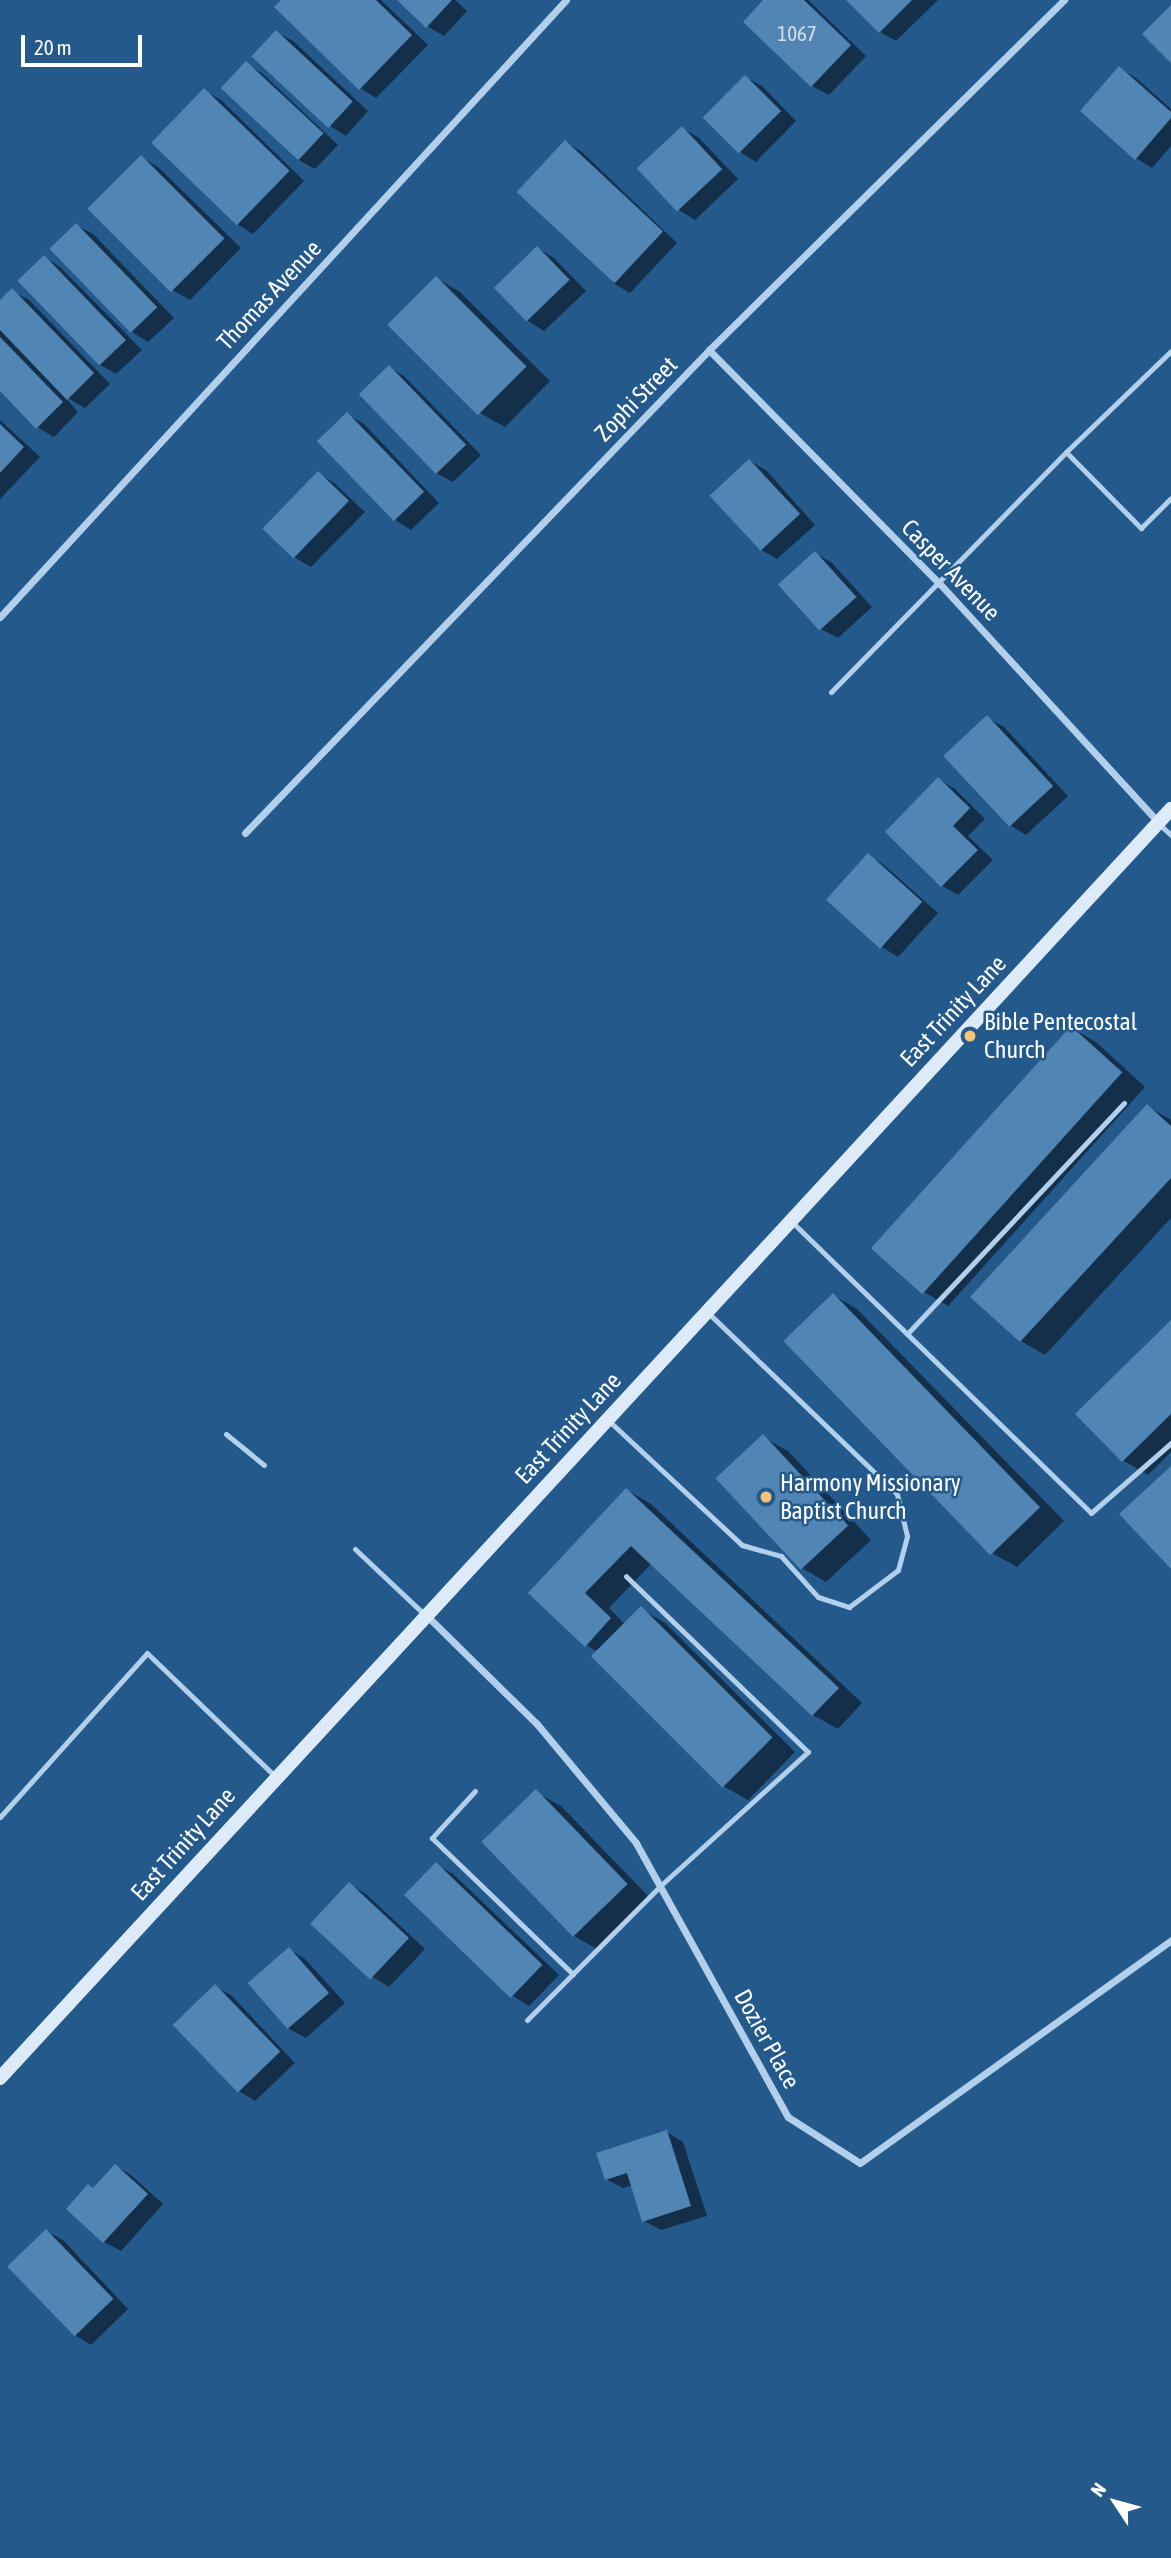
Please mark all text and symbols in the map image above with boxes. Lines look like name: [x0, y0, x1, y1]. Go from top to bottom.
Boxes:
house number: 1067: [777, 20, 817, 46]
scale bar: [24, 21, 145, 65]
text: 20 m: [34, 35, 72, 59]
street label: Thomas Avenue: [211, 234, 327, 356]
street label: Zophi Street: [589, 351, 683, 447]
street label: Casper Avenue: [896, 513, 1006, 627]
street label: East Trinity Lane: [894, 949, 1012, 1073]
place label: Bible Pentecostal Church: [984, 1008, 1137, 1064]
marker: Bible Pentecostal Church: [962, 1028, 978, 1044]
street label: East Trinity Lane: [509, 1366, 627, 1490]
place label: Harmony Missionary Baptist Church: [780, 1469, 961, 1525]
marker: Harmony Missionary Baptist Church: [758, 1489, 774, 1505]
street label: East Trinity Lane: [125, 1782, 241, 1906]
street label: Dozier Place: [728, 1984, 806, 2094]
north arrow: [1080, 2467, 1150, 2537]
text: N: [1086, 2479, 1110, 2501]

